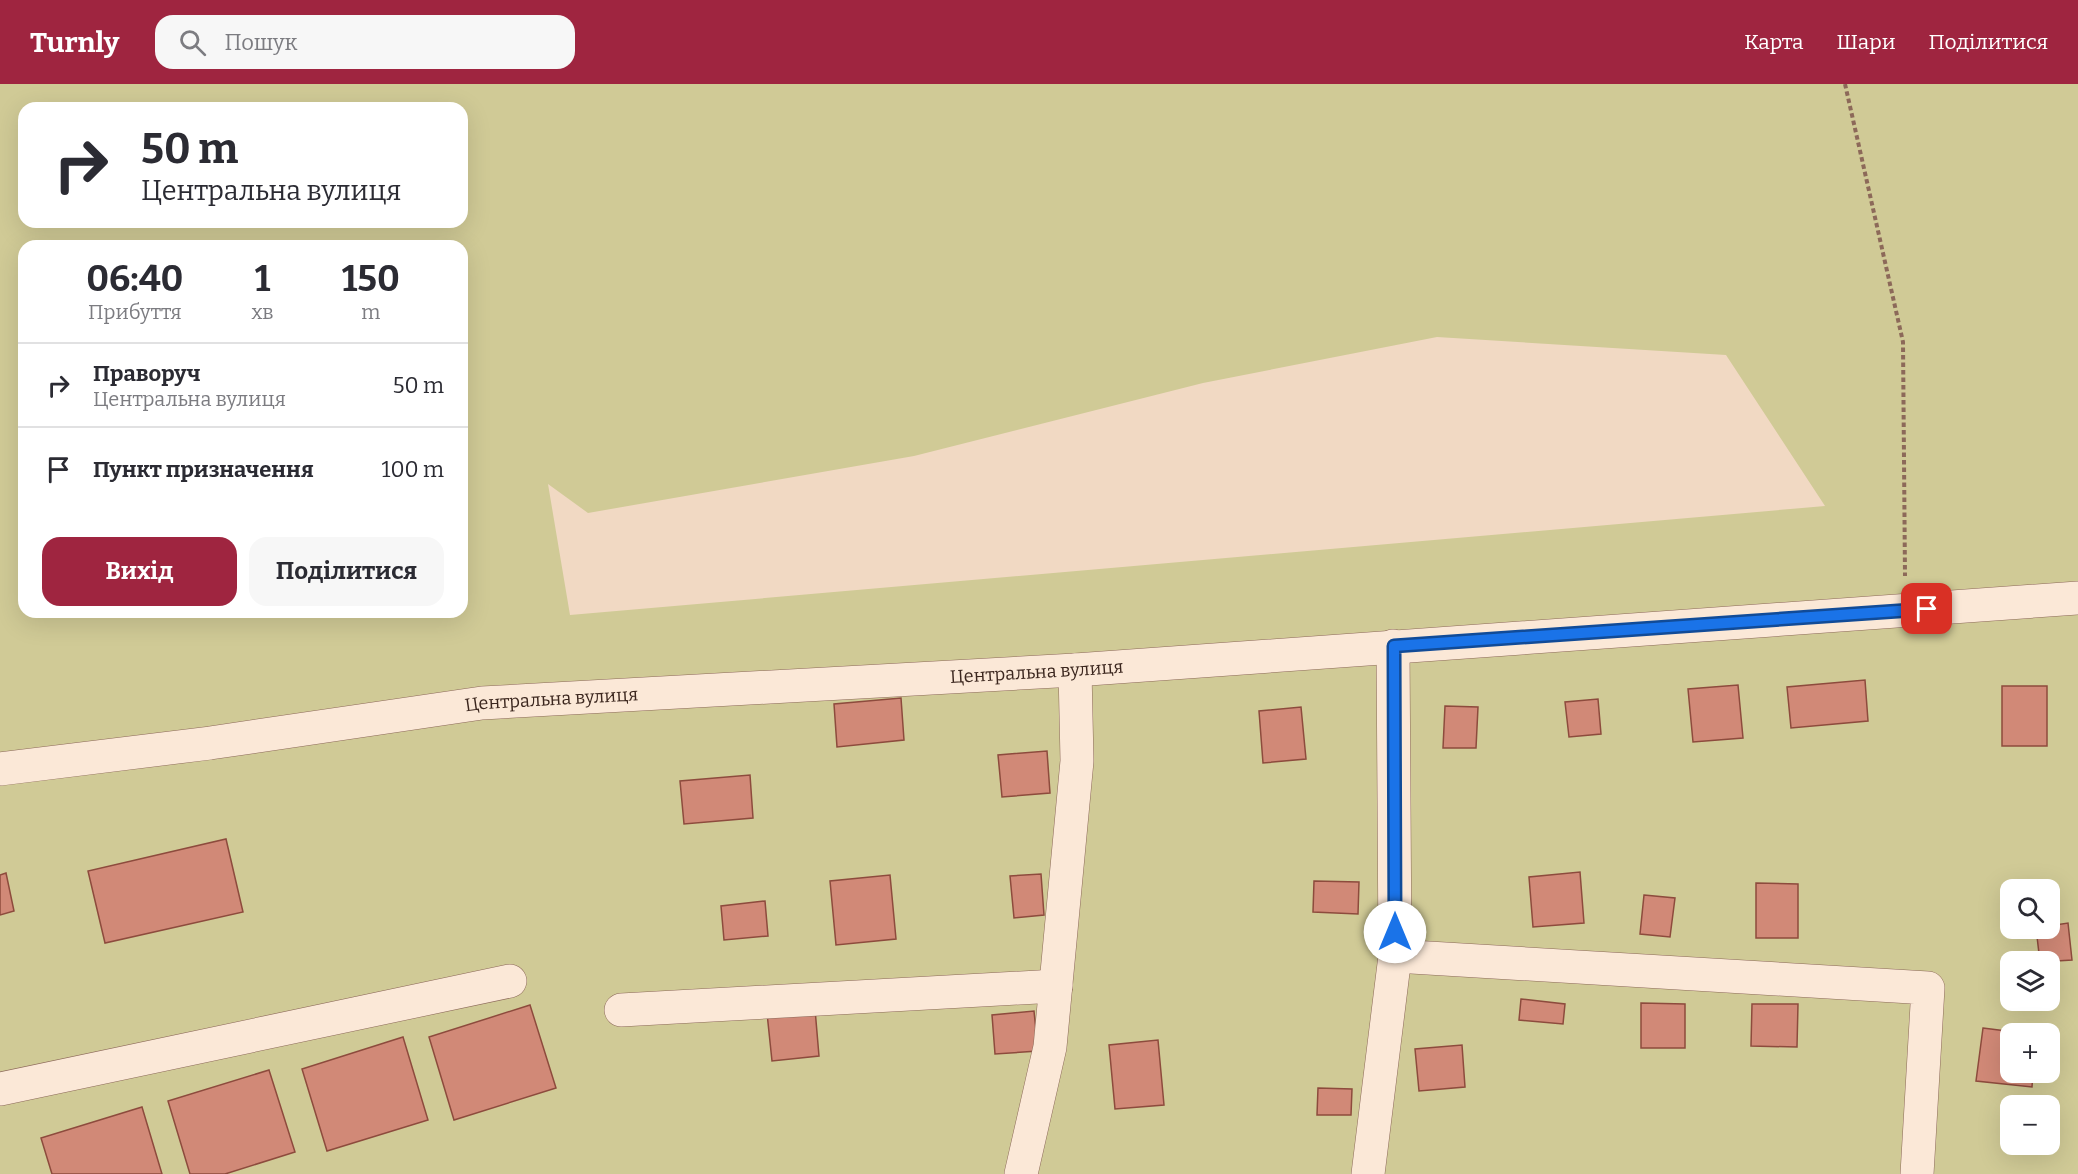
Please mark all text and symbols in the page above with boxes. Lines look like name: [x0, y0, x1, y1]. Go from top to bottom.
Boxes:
search box: [155, 15, 575, 69]
text: Turnly: [30, 26, 119, 59]
icon: search: [176, 26, 209, 59]
text: Пошук: [224, 29, 298, 56]
text: Карта: [1744, 29, 1804, 55]
text: Шари: [1837, 29, 1896, 55]
text: Поділитися: [1929, 29, 2048, 55]
text: 50 m: [141, 124, 238, 174]
icon: right: [42, 126, 120, 204]
text: Центральна вулиця: [141, 175, 401, 207]
text: 06:40: [86, 257, 183, 301]
text: 1: [255, 257, 270, 301]
text: 150: [342, 257, 400, 301]
text: Прибуття: [88, 300, 182, 324]
text: хв: [252, 300, 274, 324]
text: m: [361, 300, 380, 324]
text: Праворуч: [93, 360, 201, 387]
icon: right: [42, 369, 75, 402]
text: 50 m: [393, 372, 444, 399]
text: Центральна вулиця: [93, 387, 286, 411]
icon: arrive: [42, 453, 75, 486]
text: Пункт призначення: [93, 456, 314, 483]
text: 100 m: [381, 456, 444, 483]
button: Вихід: [42, 537, 237, 606]
button: Поділитися: [249, 537, 444, 606]
pin: [1901, 583, 1952, 634]
icon: arrive: [1910, 592, 1943, 625]
street label: Центральна вулиця: [949, 656, 1124, 688]
street label: Центральна вулиця: [463, 683, 639, 716]
map controls: [2000, 879, 2060, 1155]
button: search: [2000, 879, 2060, 939]
position arrow: [1363, 900, 1427, 964]
button: layers: [2000, 951, 2060, 1011]
button: +: [2000, 1023, 2060, 1083]
button: −: [2000, 1095, 2060, 1155]

